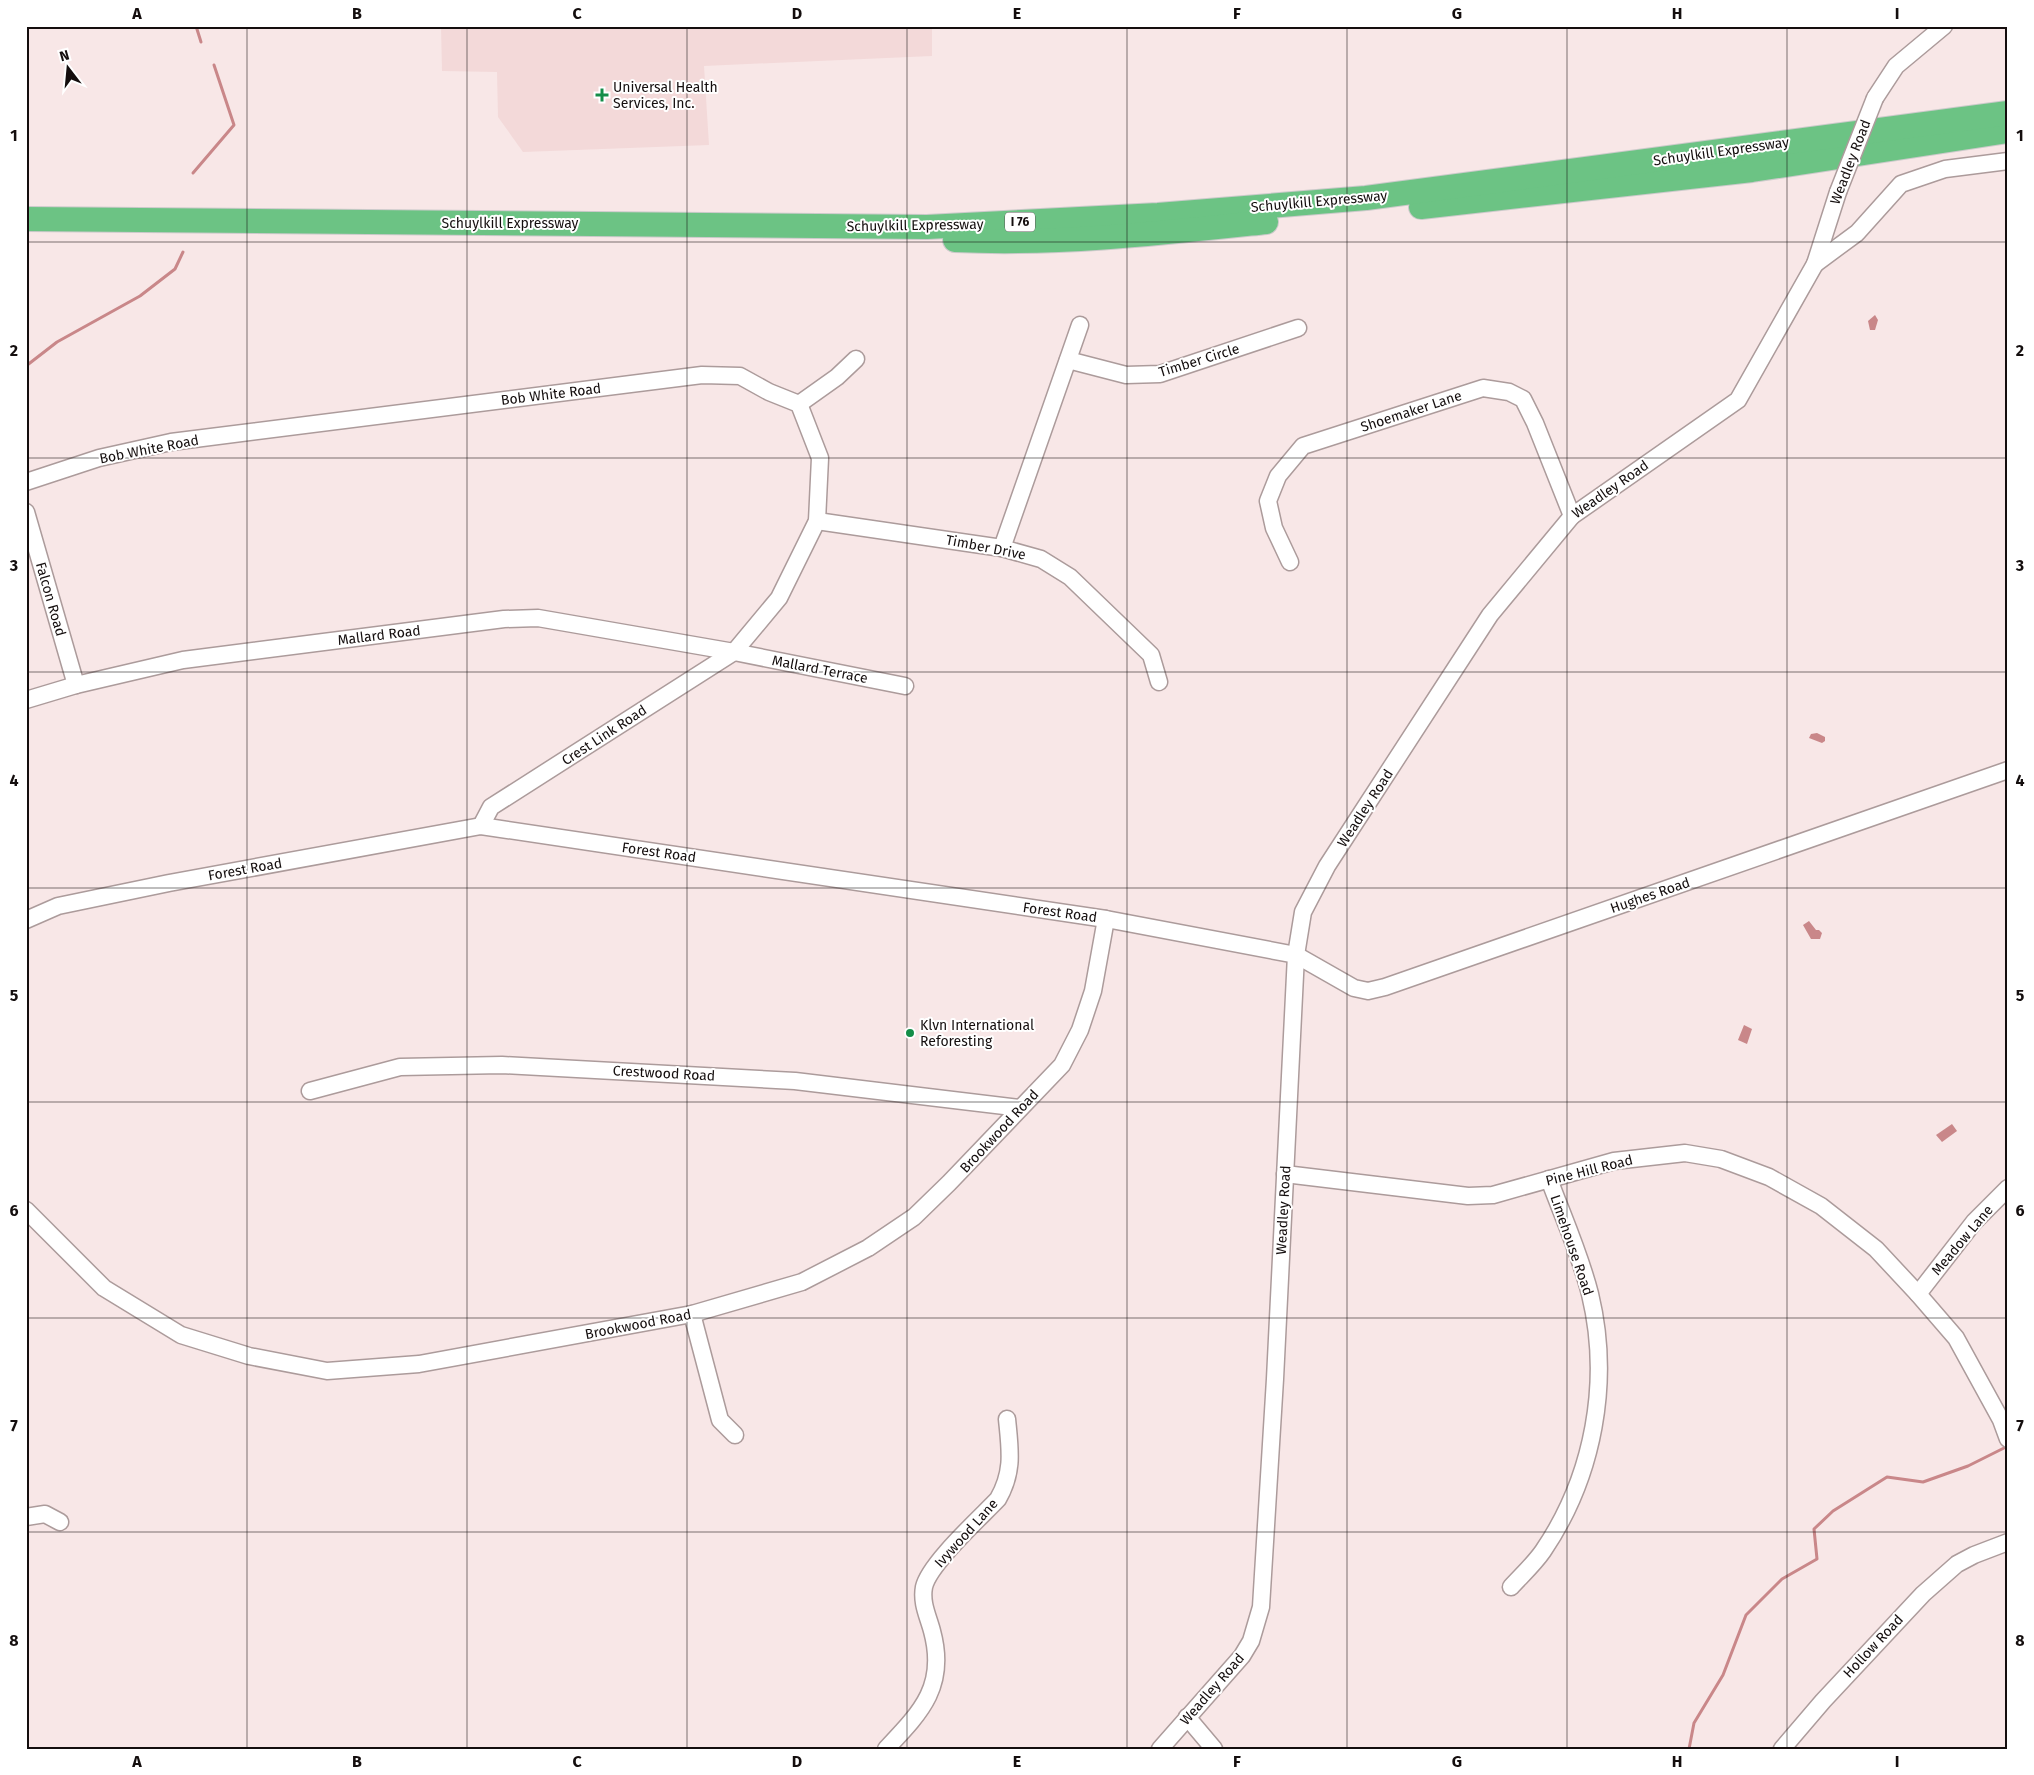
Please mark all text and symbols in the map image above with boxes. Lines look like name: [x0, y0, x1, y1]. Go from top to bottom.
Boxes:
text: A: [131, 4, 142, 23]
text: B: [352, 4, 362, 23]
text: C: [572, 4, 582, 23]
text: D: [792, 4, 802, 23]
text: E: [1013, 4, 1021, 23]
text: F: [1233, 4, 1241, 23]
text: G: [1452, 4, 1462, 23]
text: H: [1672, 4, 1682, 23]
text: I: [1895, 4, 1899, 23]
north arrow: [42, 42, 92, 92]
text: N: [58, 47, 71, 65]
place label: Universal Health Services, Inc.: [613, 79, 718, 112]
marker: Universal Health Services, Inc.: [595, 88, 609, 102]
street label: Weadley Road: [1827, 117, 1874, 207]
text: 1: [10, 126, 18, 145]
text: 1: [2016, 126, 2024, 145]
street label: Schuylkill Expressway: [1652, 134, 1790, 169]
street label: Schuylkill Expressway: [1250, 187, 1388, 216]
road number: I 76: [1005, 212, 1035, 232]
street label: Schuylkill Expressway: [442, 215, 579, 232]
street label: Schuylkill Expressway: [846, 216, 984, 235]
street label: Timber Circle: [1157, 340, 1241, 381]
text: 2: [10, 341, 18, 360]
text: 2: [2016, 341, 2024, 360]
street label: Bob White Road: [500, 380, 602, 409]
street label: Shoemaker Lane: [1358, 387, 1464, 436]
street label: Bob White Road: [98, 432, 200, 467]
street label: Weadley Road: [1569, 457, 1652, 522]
street label: Timber Drive: [944, 531, 1027, 564]
text: 3: [9, 556, 18, 575]
text: 3: [2015, 556, 2024, 575]
street label: Falcon Road: [32, 560, 69, 638]
street label: Mallard Road: [337, 622, 422, 649]
street label: Mallard Terrace: [771, 652, 869, 687]
street label: Crest Link Road: [559, 702, 650, 769]
street label: Weadley Road: [1334, 766, 1397, 850]
text: 4: [9, 771, 19, 790]
text: 4: [2015, 771, 2025, 790]
street label: Forest Road: [621, 839, 697, 866]
street label: Forest Road: [207, 855, 283, 884]
street label: Hughes Road: [1608, 874, 1692, 917]
street label: Forest Road: [1022, 899, 1098, 926]
text: 5: [10, 986, 19, 1005]
text: 5: [2016, 986, 2025, 1005]
place label: Klvn International Reforesting: [920, 1017, 1034, 1050]
marker: Klvn International Reforesting: [904, 1027, 916, 1039]
street label: Crestwood Road: [612, 1062, 716, 1085]
street label: Brookwood Road: [956, 1086, 1042, 1177]
street label: Pine Hill Road: [1544, 1151, 1634, 1190]
street label: Weadley Road: [1273, 1165, 1294, 1255]
street label: Limehouse Road: [1546, 1193, 1597, 1298]
text: 6: [9, 1201, 19, 1220]
text: 6: [2015, 1201, 2025, 1220]
street label: Meadow Lane: [1928, 1202, 1997, 1279]
street label: Brookwood Road: [584, 1306, 693, 1343]
text: 7: [10, 1416, 18, 1435]
text: 7: [2016, 1416, 2024, 1435]
street label: Ivywood Lane: [931, 1495, 1002, 1571]
street label: Hollow Road: [1840, 1611, 1907, 1681]
text: 8: [9, 1631, 19, 1650]
text: 8: [2015, 1631, 2025, 1650]
street label: Weadley Road: [1177, 1650, 1248, 1729]
text: A: [131, 1752, 142, 1771]
text: B: [352, 1752, 362, 1771]
text: C: [572, 1752, 582, 1771]
text: D: [792, 1752, 802, 1771]
text: E: [1013, 1752, 1021, 1771]
text: F: [1233, 1752, 1241, 1771]
text: G: [1452, 1752, 1462, 1771]
text: H: [1672, 1752, 1682, 1771]
text: I: [1895, 1752, 1899, 1771]

